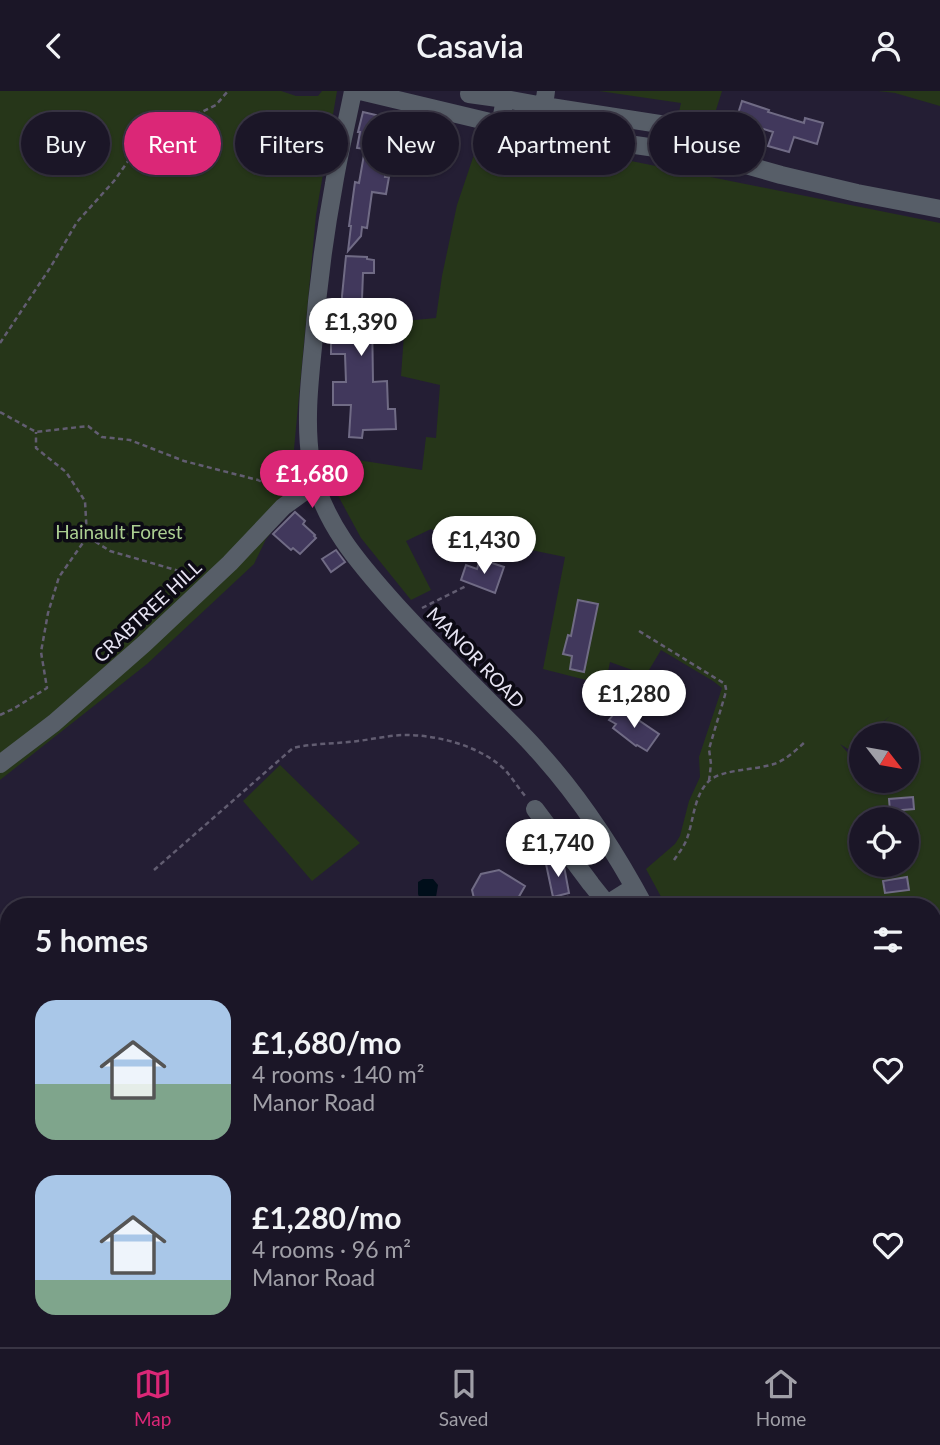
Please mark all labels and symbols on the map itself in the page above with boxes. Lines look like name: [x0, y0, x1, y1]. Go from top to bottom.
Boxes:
pin: £1,390: [304, 299, 418, 358]
pin: £1,680: [255, 451, 369, 510]
pin: £1,430: [427, 517, 541, 576]
park label: Hainault Forest: [55, 520, 183, 543]
street label: CRABTREE HILL: [88, 555, 206, 667]
street label: MANOR ROAD: [422, 602, 530, 712]
pin: £1,280: [577, 671, 691, 730]
north arrow: [849, 723, 919, 793]
pin: £1,740: [501, 819, 615, 879]

